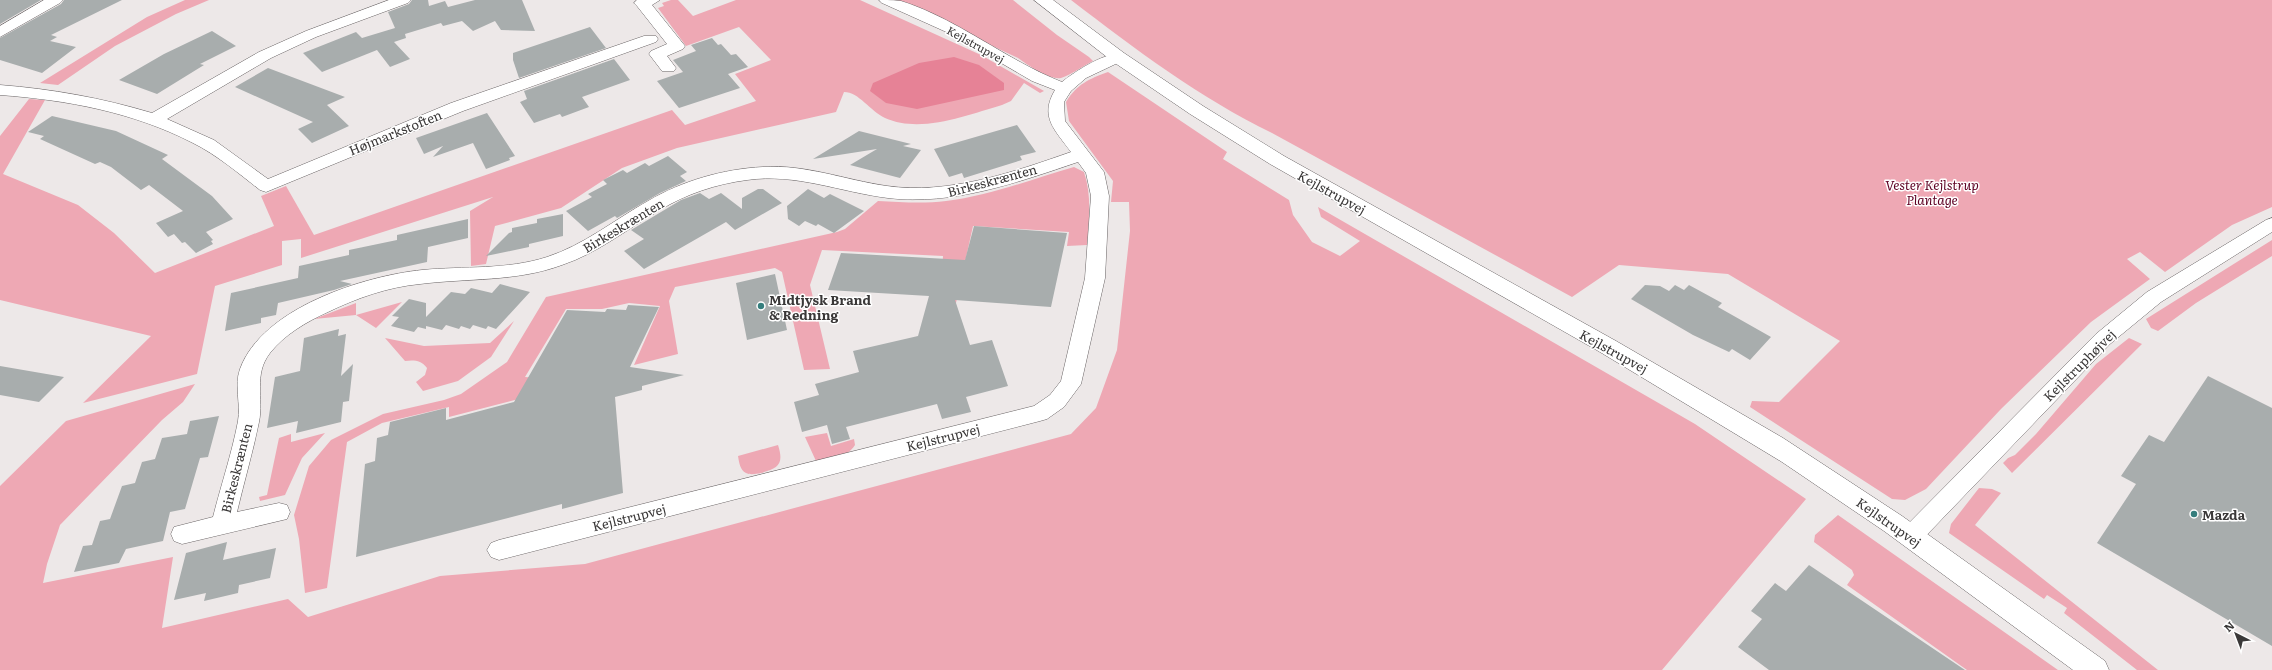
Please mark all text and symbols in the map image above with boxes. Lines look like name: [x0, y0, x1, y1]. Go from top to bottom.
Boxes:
street label: Kejlstrupvej: [944, 22, 1008, 66]
street label: Højmarkstoften: [346, 104, 445, 159]
street label: Birkeskrænten: [945, 159, 1039, 201]
street label: Kejlstrupvej: [1294, 165, 1370, 219]
park label: Vester Kejlstrup Plantage: [1885, 175, 1979, 209]
street label: Birkeskrænten: [579, 193, 668, 257]
place label: Midtjysk Brand & Redning: [769, 290, 872, 324]
marker: Midtjysk Brand & Redning: [756, 301, 766, 311]
street label: Kejlstrupvej: [1576, 324, 1652, 378]
street label: Kejlstruphøjvej: [2039, 325, 2119, 405]
street label: Kejlstrupvej: [904, 419, 982, 455]
street label: Birkeskrænten: [216, 421, 256, 515]
street label: Kejlstrupvej: [1853, 493, 1925, 551]
street label: Kejlstrupvej: [590, 499, 668, 535]
place label: Mazda: [2202, 505, 2246, 524]
marker: Mazda: [2189, 509, 2199, 519]
north arrow: [2216, 614, 2256, 654]
text: N: [2220, 617, 2237, 635]

